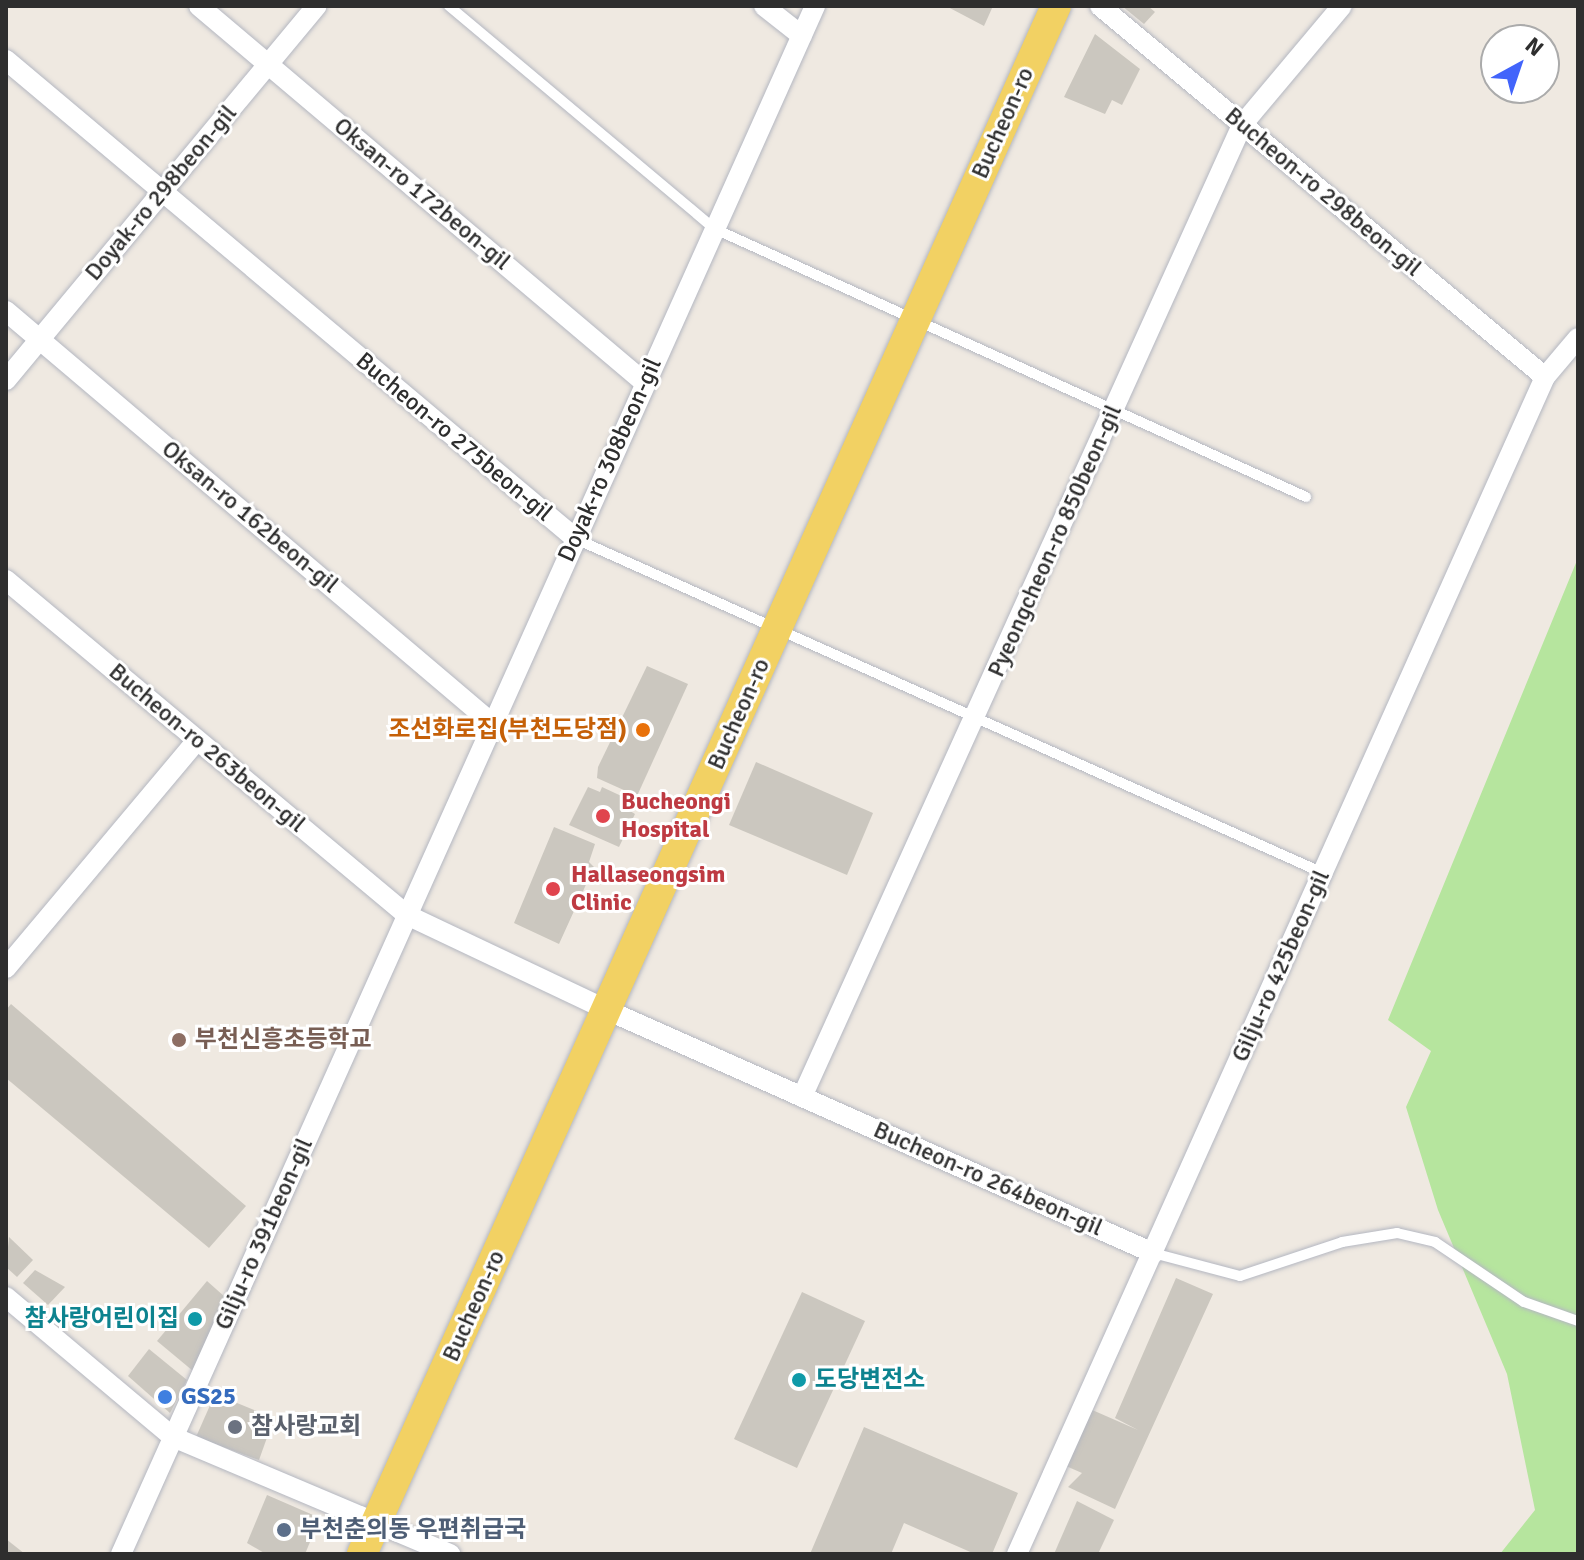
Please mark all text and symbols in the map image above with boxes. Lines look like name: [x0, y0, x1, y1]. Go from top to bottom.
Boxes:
north arrow: [1480, 24, 1560, 104]
text: N: [1520, 32, 1549, 62]
street label: Bucheon-ro: [966, 63, 1040, 183]
street label: Doyak-ro 298beon-gil: [79, 99, 243, 287]
street label: Bucheon-ro 298beon-gil: [1219, 101, 1427, 283]
street label: Oksan-ro 172beon-gil: [328, 112, 516, 276]
street label: Bucheon-ro 275beon-gil: [350, 346, 558, 528]
street label: Doyak-ro 308beon-gil: [552, 353, 668, 567]
street label: Pyeongcheon-ro 850beon-gil: [982, 400, 1128, 682]
street label: Oksan-ro 162beon-gil: [156, 435, 344, 599]
street label: Bucheon-ro: [702, 654, 776, 774]
street label: Bucheon-ro 263beon-gil: [103, 657, 311, 839]
place label: 조선화로집(부천도당점): [388, 716, 627, 744]
marker: 조선화로집(부천도당점): [634, 721, 652, 739]
place label: Bucheongi Hospital: [621, 788, 731, 844]
marker: Bucheongi Hospital: [592, 805, 614, 827]
place label: Hallaseongsim Clinic: [571, 861, 725, 917]
street label: Gilju-ro 425beon-gil: [1226, 866, 1336, 1066]
marker: Hallaseongsim Clinic: [542, 878, 564, 900]
place label: 부천신흥초등학교: [195, 1026, 372, 1054]
marker: 부천신흥초등학교: [170, 1031, 188, 1049]
street label: Bucheon-ro 264beon-gil: [869, 1115, 1107, 1243]
street label: Gilju-ro 391beon-gil: [209, 1134, 319, 1334]
street label: Bucheon-ro: [437, 1246, 511, 1366]
place label: 참사랑어린이집: [24, 1305, 179, 1333]
marker: 참사랑어린이집: [186, 1310, 204, 1328]
place label: 도당변전소: [815, 1366, 925, 1394]
marker: 도당변전소: [790, 1371, 808, 1389]
place label: GS25: [181, 1383, 236, 1411]
marker: GS25: [156, 1388, 174, 1406]
place label: 참사랑교회: [251, 1413, 361, 1441]
marker: 참사랑교회: [226, 1418, 244, 1436]
place label: 부천춘의동 우편취급국: [300, 1516, 526, 1544]
marker: 부천춘의동 우편취급국: [275, 1521, 293, 1539]

